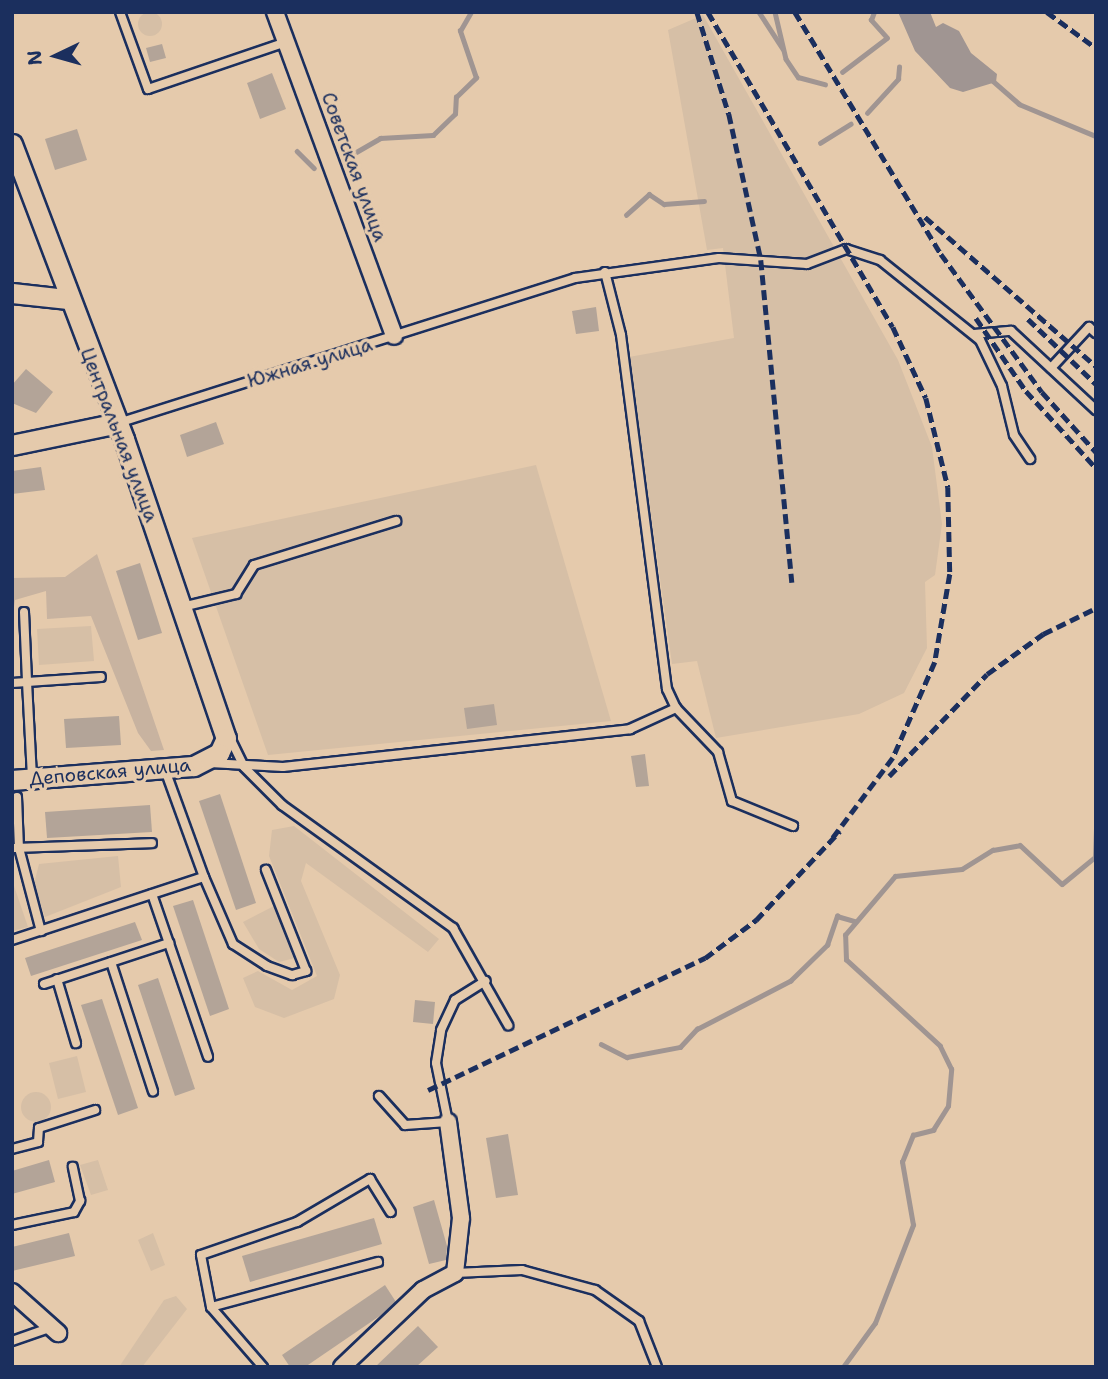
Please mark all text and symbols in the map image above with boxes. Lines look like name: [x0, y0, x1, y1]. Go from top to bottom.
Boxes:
north arrow: [21, 21, 91, 91]
text: N: [21, 49, 48, 66]
street label: Советская улица: [316, 89, 392, 245]
street label: Южная улица: [245, 333, 375, 393]
street label: Центральная улица: [75, 345, 163, 525]
street label: Деповская улица: [28, 754, 192, 790]

